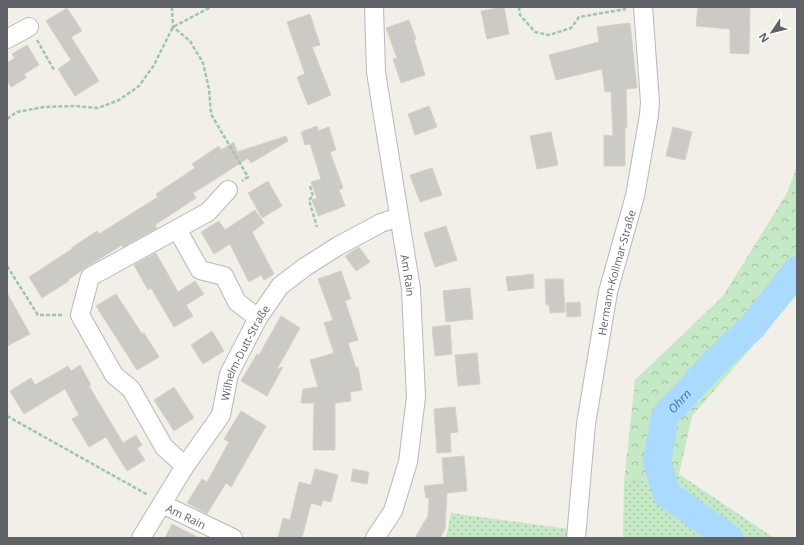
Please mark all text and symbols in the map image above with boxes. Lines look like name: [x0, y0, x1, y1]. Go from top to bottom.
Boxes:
north arrow: [752, 12, 792, 52]
text: N: [755, 30, 772, 46]
street label: Hermann-Kollmar-Straße: [593, 208, 638, 336]
street label: Am Rain: [398, 253, 419, 297]
street label: Wilhelm-Dutt-Straße: [216, 302, 273, 402]
water label: Ohrn: [664, 385, 695, 417]
street label: Am Rain: [164, 500, 209, 532]

